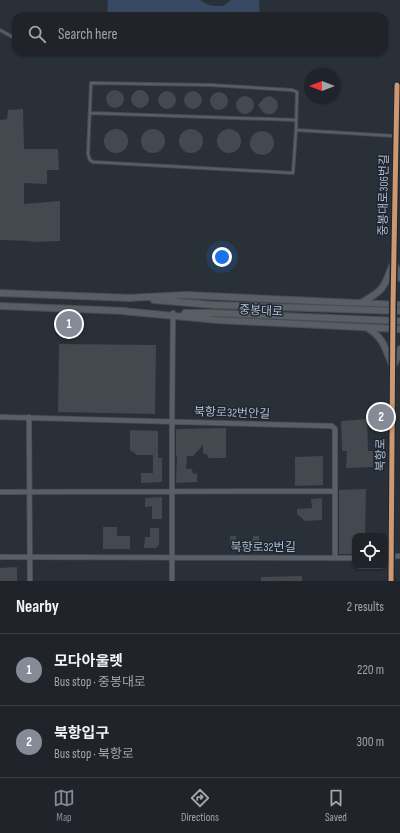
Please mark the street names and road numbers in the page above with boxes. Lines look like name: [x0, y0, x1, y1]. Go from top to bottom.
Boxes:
street label: 중봉대로306번길: [376, 154, 392, 236]
street label: 중봉대로: [239, 302, 283, 320]
street label: 북항로32번안길: [194, 404, 270, 422]
street label: 북항로: [373, 438, 389, 472]
street label: 북항로32번길: [230, 540, 296, 555]

